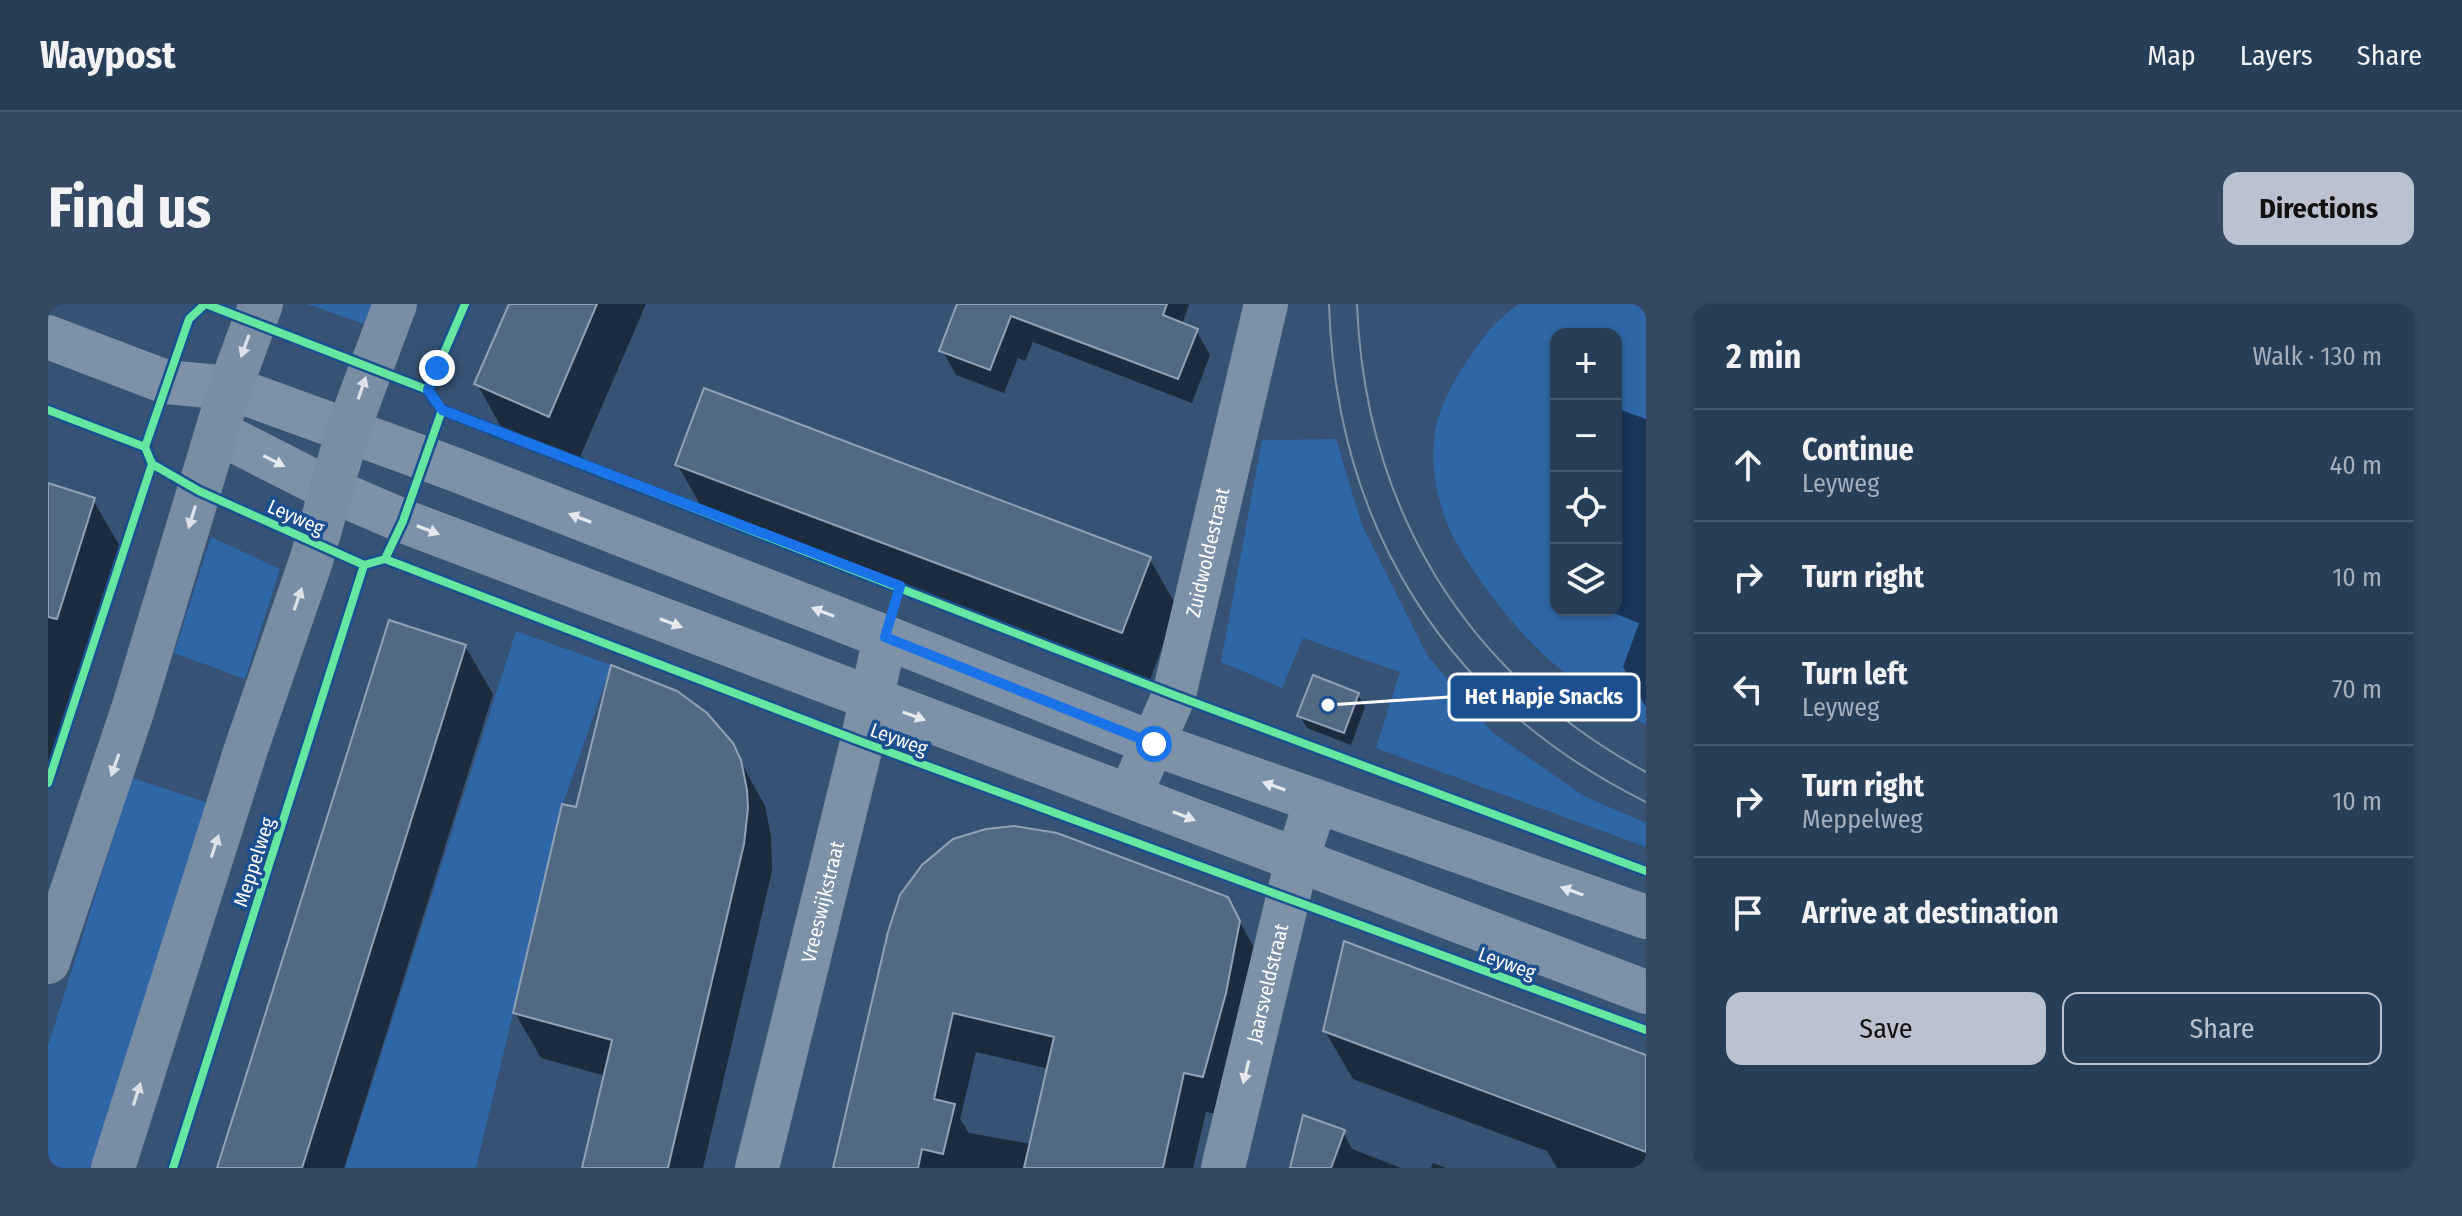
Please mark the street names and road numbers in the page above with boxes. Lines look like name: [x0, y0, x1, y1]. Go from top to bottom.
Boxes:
street label: Zuidwoldestraat: [1181, 485, 1235, 619]
street label: Leyweg: [264, 494, 329, 540]
street label: Leyweg: [867, 718, 932, 761]
street label: Meppelweg: [228, 814, 280, 910]
street label: Vreeswijkstraat: [796, 838, 849, 965]
street label: Jaarsveldstraat: [1241, 921, 1293, 1045]
street label: Leyweg: [1475, 942, 1540, 985]

